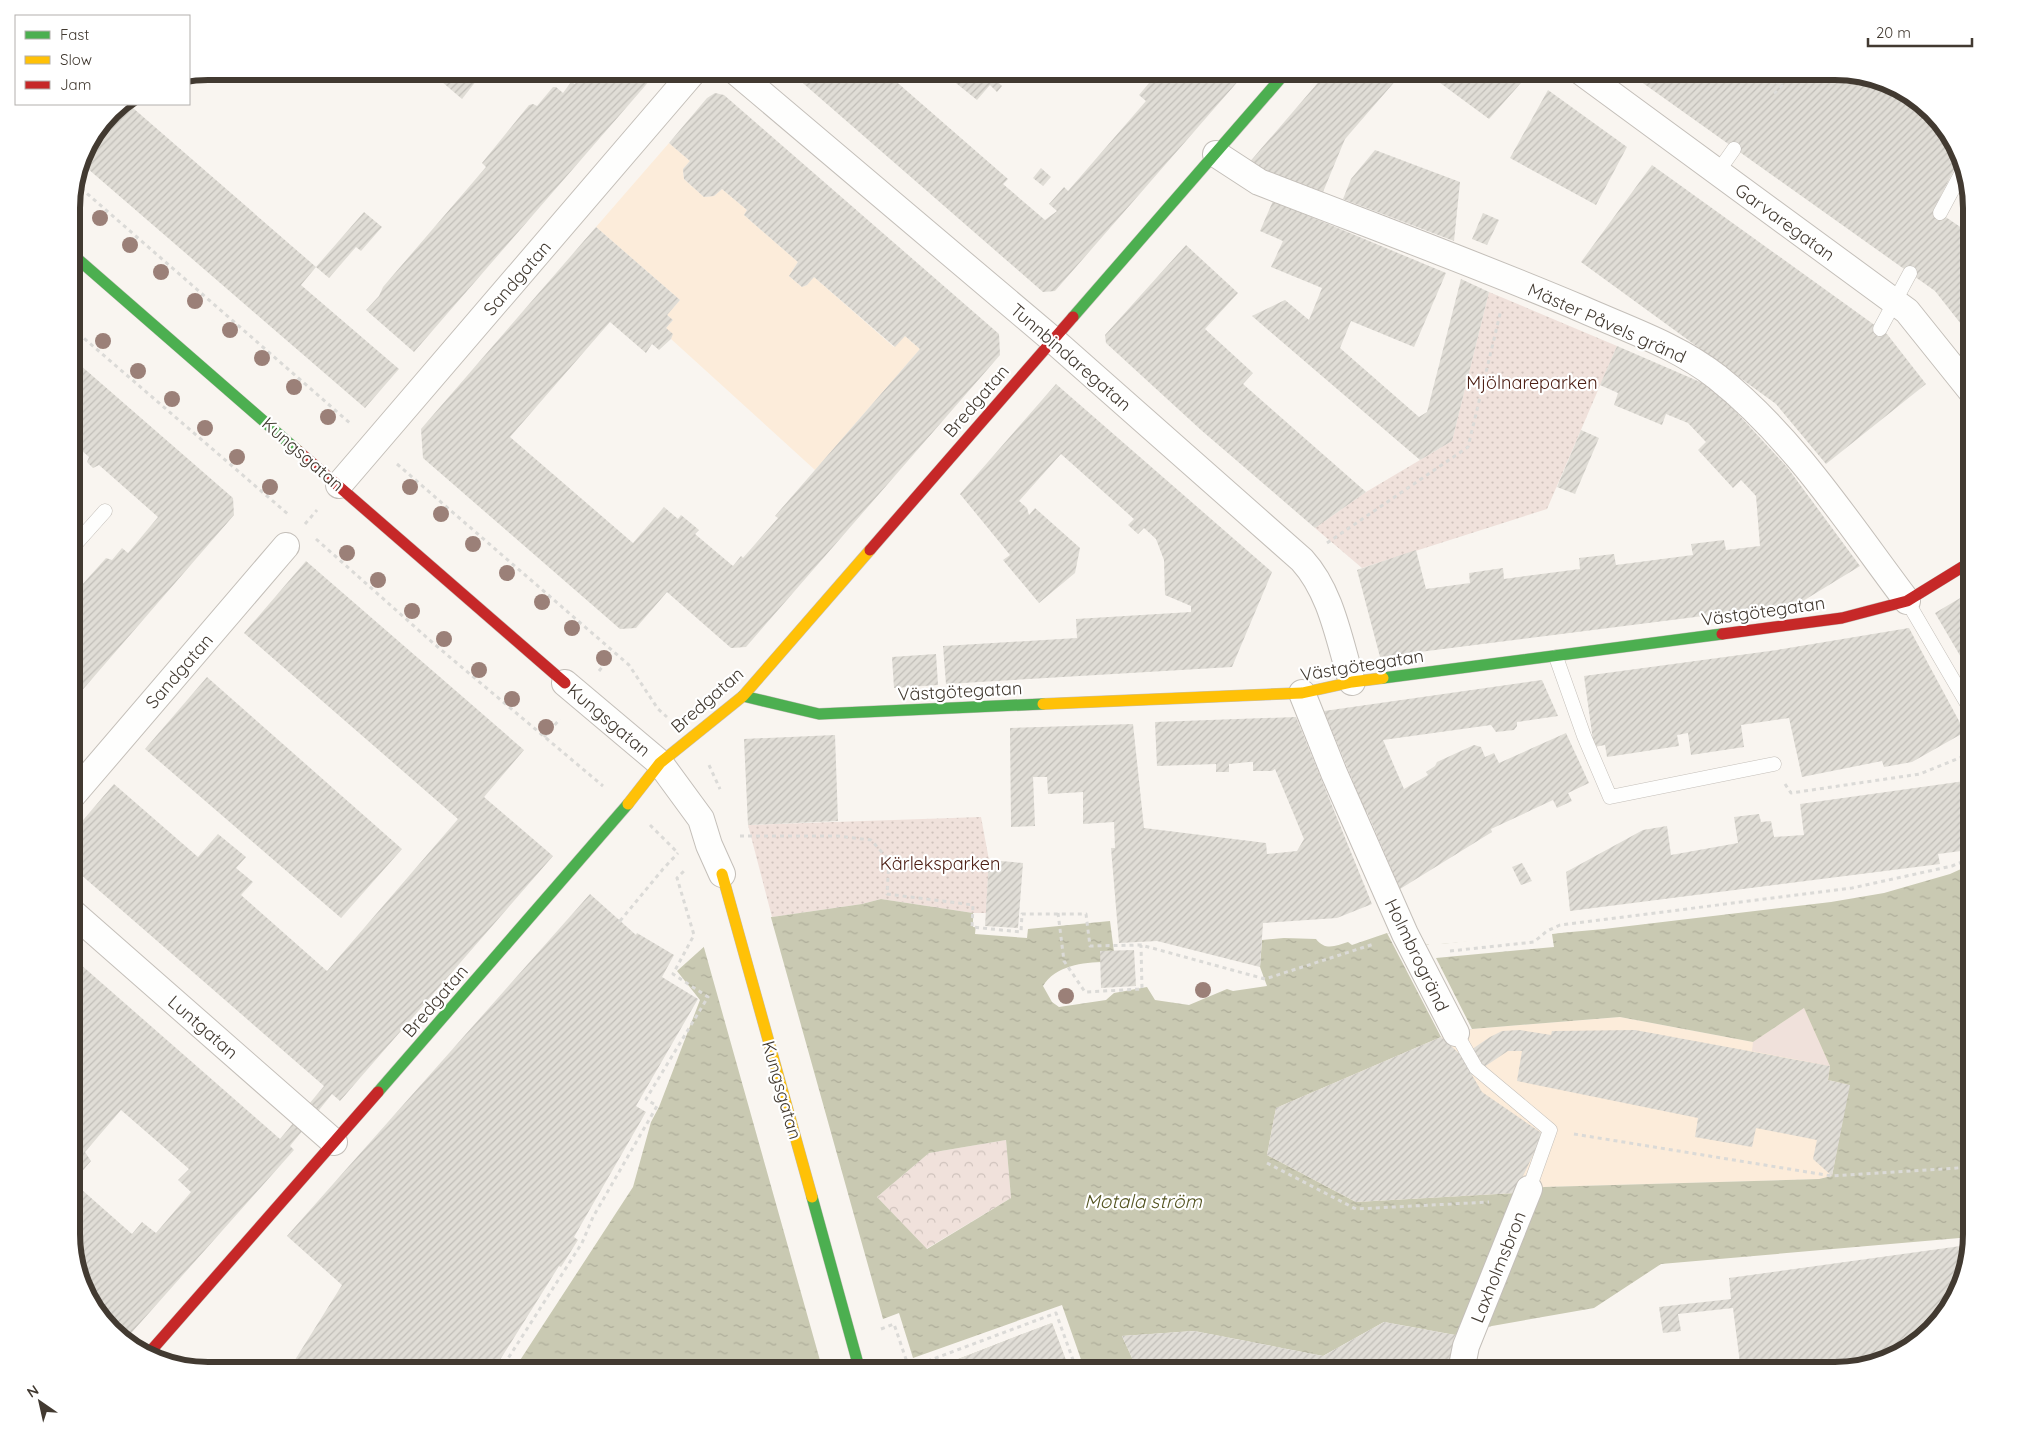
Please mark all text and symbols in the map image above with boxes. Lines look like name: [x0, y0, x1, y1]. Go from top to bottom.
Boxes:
legend: [15, 15, 190, 105]
scale bar: [1868, 15, 1972, 47]
text: 20 m: [1876, 23, 1911, 42]
text: Fast: [60, 25, 89, 44]
text: Slow: [60, 50, 92, 69]
text: Jam: [60, 75, 91, 94]
street label: Garvaregatan: [1731, 178, 1839, 266]
street label: Sandgatan: [478, 236, 556, 320]
street label: Mäster Påvels gränd: [1524, 278, 1690, 368]
street label: Tunnbindaregatan: [1006, 298, 1136, 416]
street label: Bredgatan: [938, 360, 1014, 442]
park label: Mjölnareparken: [1466, 371, 1598, 394]
street label: Kungsgatan: [257, 412, 349, 496]
street label: Västgötegatan: [1700, 591, 1826, 631]
street label: Sandgatan: [140, 629, 218, 713]
street label: Västgötegatan: [1299, 644, 1425, 686]
street label: Bredgatan: [666, 662, 748, 738]
street label: Västgötegatan: [897, 676, 1023, 706]
street label: Kungsgatan: [563, 679, 655, 761]
park label: Kärleksparken: [880, 852, 1000, 875]
street label: Holmbrogränd: [1380, 895, 1454, 1015]
street label: Bredgatan: [397, 960, 473, 1042]
street label: Luntgatan: [163, 990, 243, 1064]
street label: Kungsgatan: [757, 1038, 807, 1142]
water label: Motala ström: [1084, 1189, 1203, 1213]
street label: Laxholmsbron: [1465, 1208, 1531, 1326]
north arrow: [15, 1377, 65, 1427]
text: N: [23, 1381, 42, 1402]

